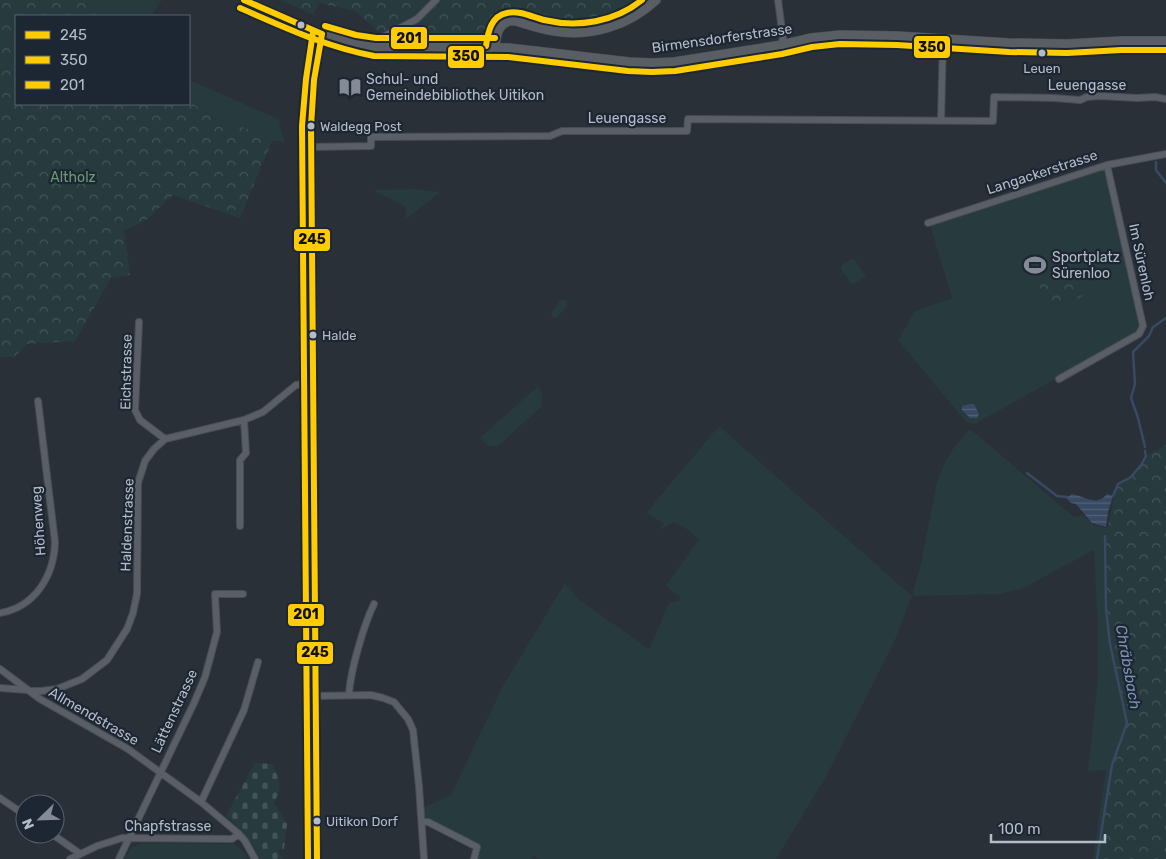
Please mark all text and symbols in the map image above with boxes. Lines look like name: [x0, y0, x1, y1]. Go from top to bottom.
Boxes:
legend: [15, 15, 190, 105]
unlabelled marker: [296, 20, 306, 30]
street label: Birmensdorferstrasse: [651, 20, 794, 57]
text: 245: [60, 26, 87, 44]
line badge: 201: [390, 26, 428, 50]
text: 201: [396, 30, 422, 47]
line badge: 350: [913, 35, 951, 59]
text: 350: [918, 39, 946, 56]
line badge: 350: [447, 45, 485, 69]
text: 350: [452, 48, 480, 65]
marker: Leuen: [1037, 48, 1047, 58]
text: 350: [60, 51, 87, 69]
place label: Leuen: [1023, 61, 1061, 76]
place label: Schul- und Gemeindebibliothek Uitikon: [366, 71, 544, 104]
library icon: Schul- und Gemeindebibliothek Uitikon: [337, 74, 363, 100]
text: 201: [60, 76, 85, 94]
street label: Leuengasse: [1048, 77, 1126, 94]
street label: Leuengasse: [588, 110, 666, 127]
place label: Waldegg Post: [320, 119, 402, 135]
marker: Waldegg Post: [306, 121, 316, 131]
street label: Langackerstrasse: [985, 146, 1100, 198]
park label: Altholz: [50, 169, 96, 186]
street label: Im Sürenloh: [1125, 222, 1158, 302]
line badge: 245: [293, 228, 331, 252]
text: 245: [298, 231, 326, 248]
place label: Sportplatz Sürenloo: [1052, 249, 1120, 282]
sports icon: Sportplatz Sürenloo: [1022, 252, 1048, 278]
place label: Halde: [322, 328, 357, 343]
marker: Halde: [308, 330, 318, 340]
street label: Eichstrasse: [117, 334, 136, 410]
street label: Haldenstrasse: [117, 478, 138, 572]
street label: Höhenweg: [28, 485, 49, 556]
line badge: 201: [287, 603, 325, 627]
text: 201: [293, 606, 319, 623]
water label: Chräbsbach: [1112, 623, 1144, 711]
line badge: 245: [296, 641, 334, 665]
text: 245: [301, 644, 329, 661]
street label: Lättenstrasse: [148, 666, 201, 756]
street label: Allmendstrasse: [46, 684, 142, 749]
north arrow: [15, 794, 65, 844]
scale bar: [991, 812, 1105, 844]
place label: Uitikon Dorf: [326, 814, 398, 829]
text: N: [19, 816, 38, 832]
marker: Uitikon Dorf: [312, 816, 322, 826]
street label: Chapfstrasse: [125, 818, 212, 835]
text: 100 m: [998, 820, 1040, 838]

